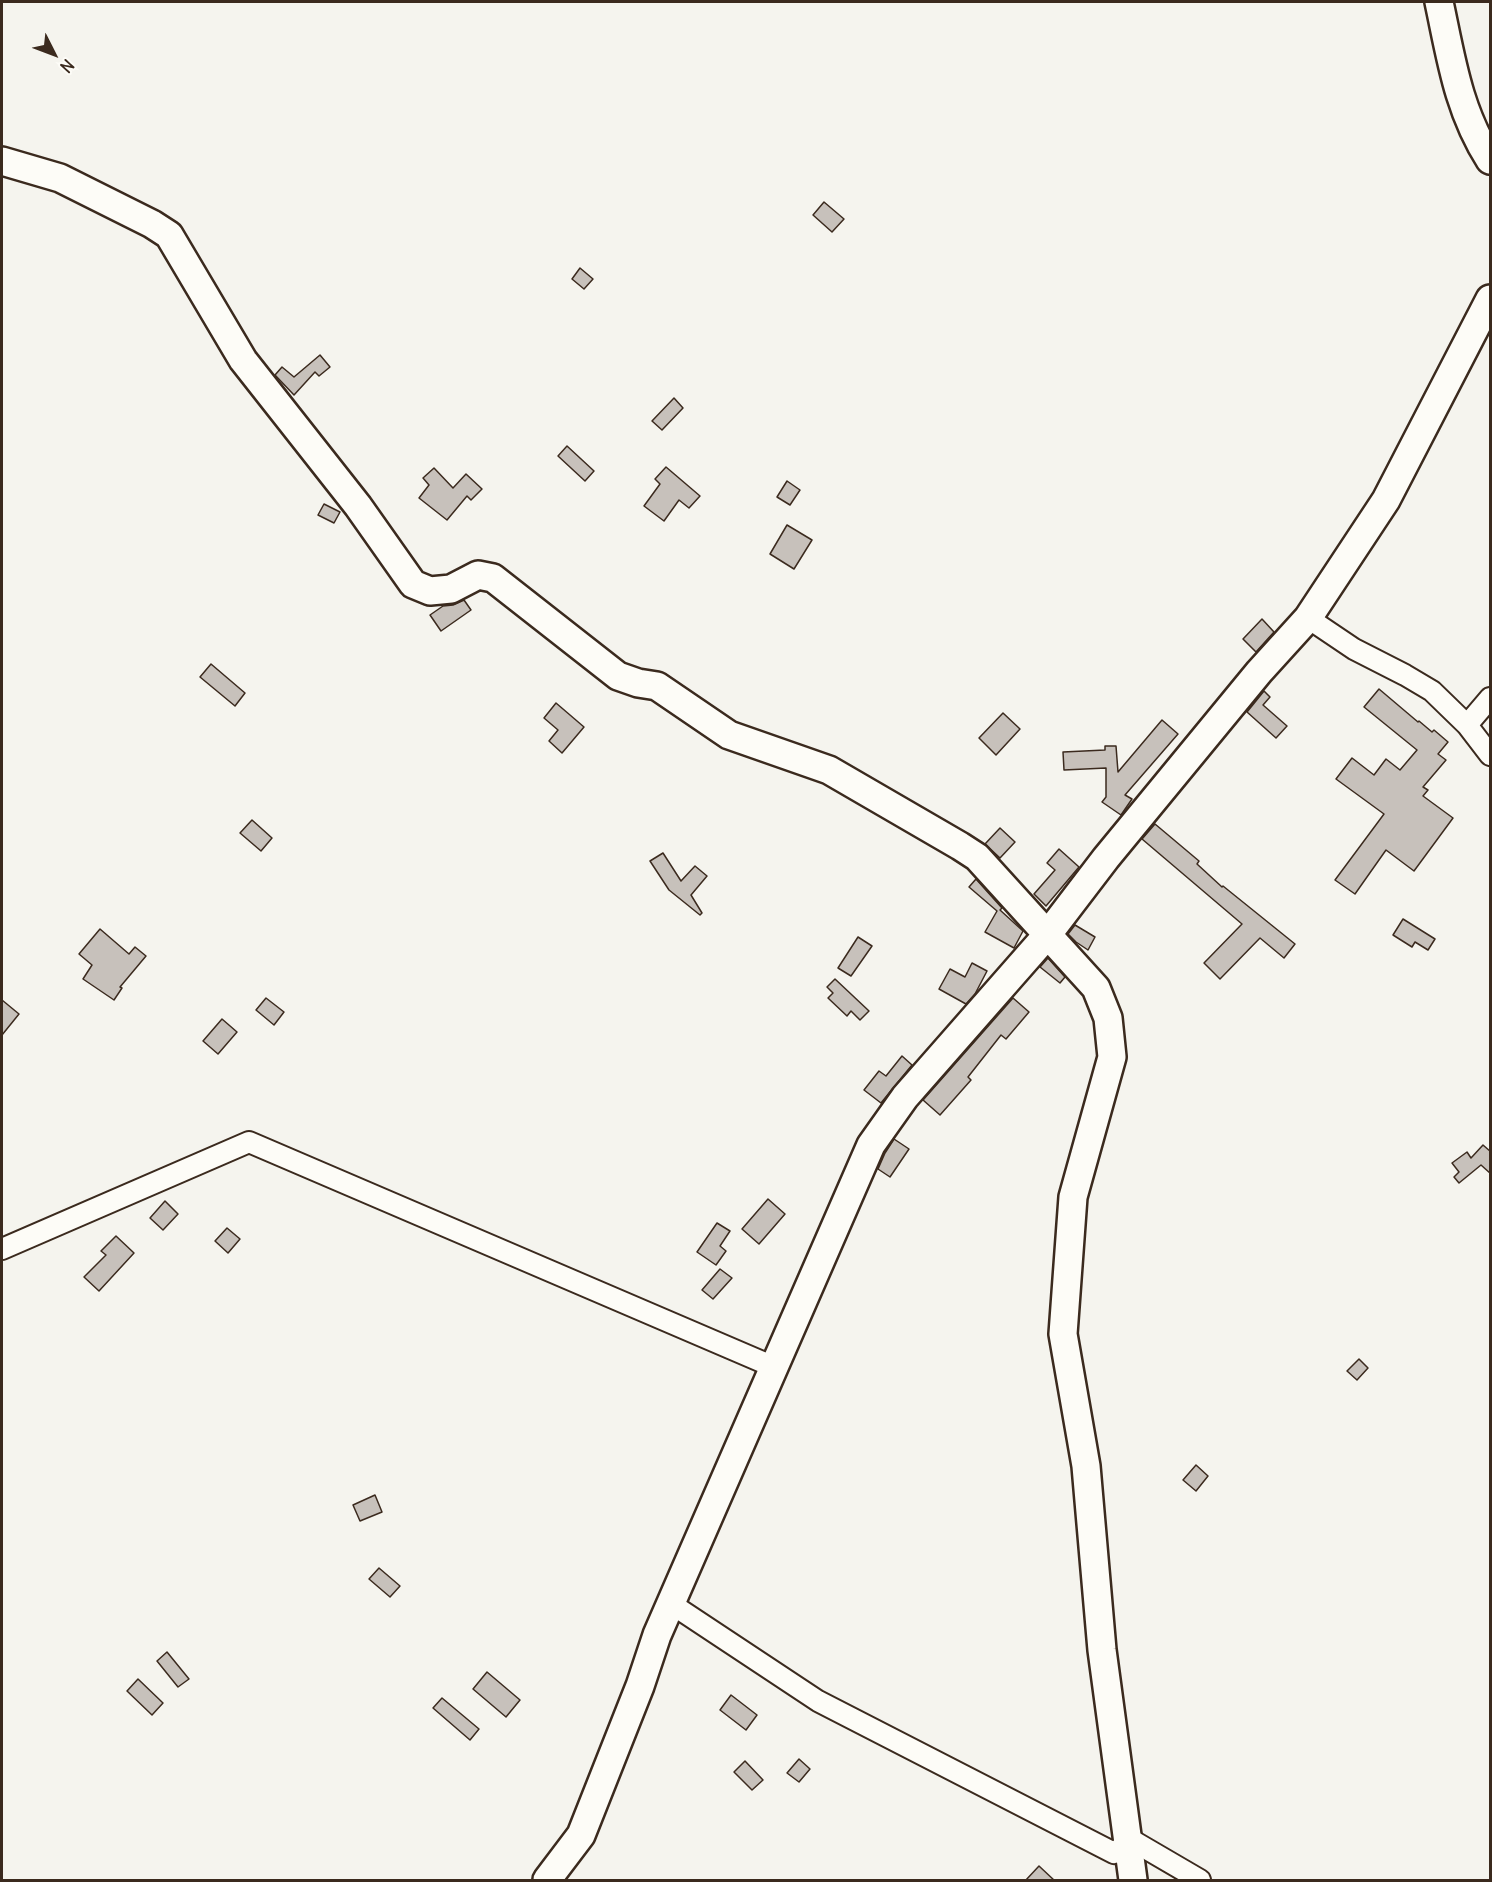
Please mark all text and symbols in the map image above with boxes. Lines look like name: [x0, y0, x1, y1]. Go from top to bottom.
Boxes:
north arrow: [24, 24, 84, 84]
text: N: [56, 55, 79, 77]

